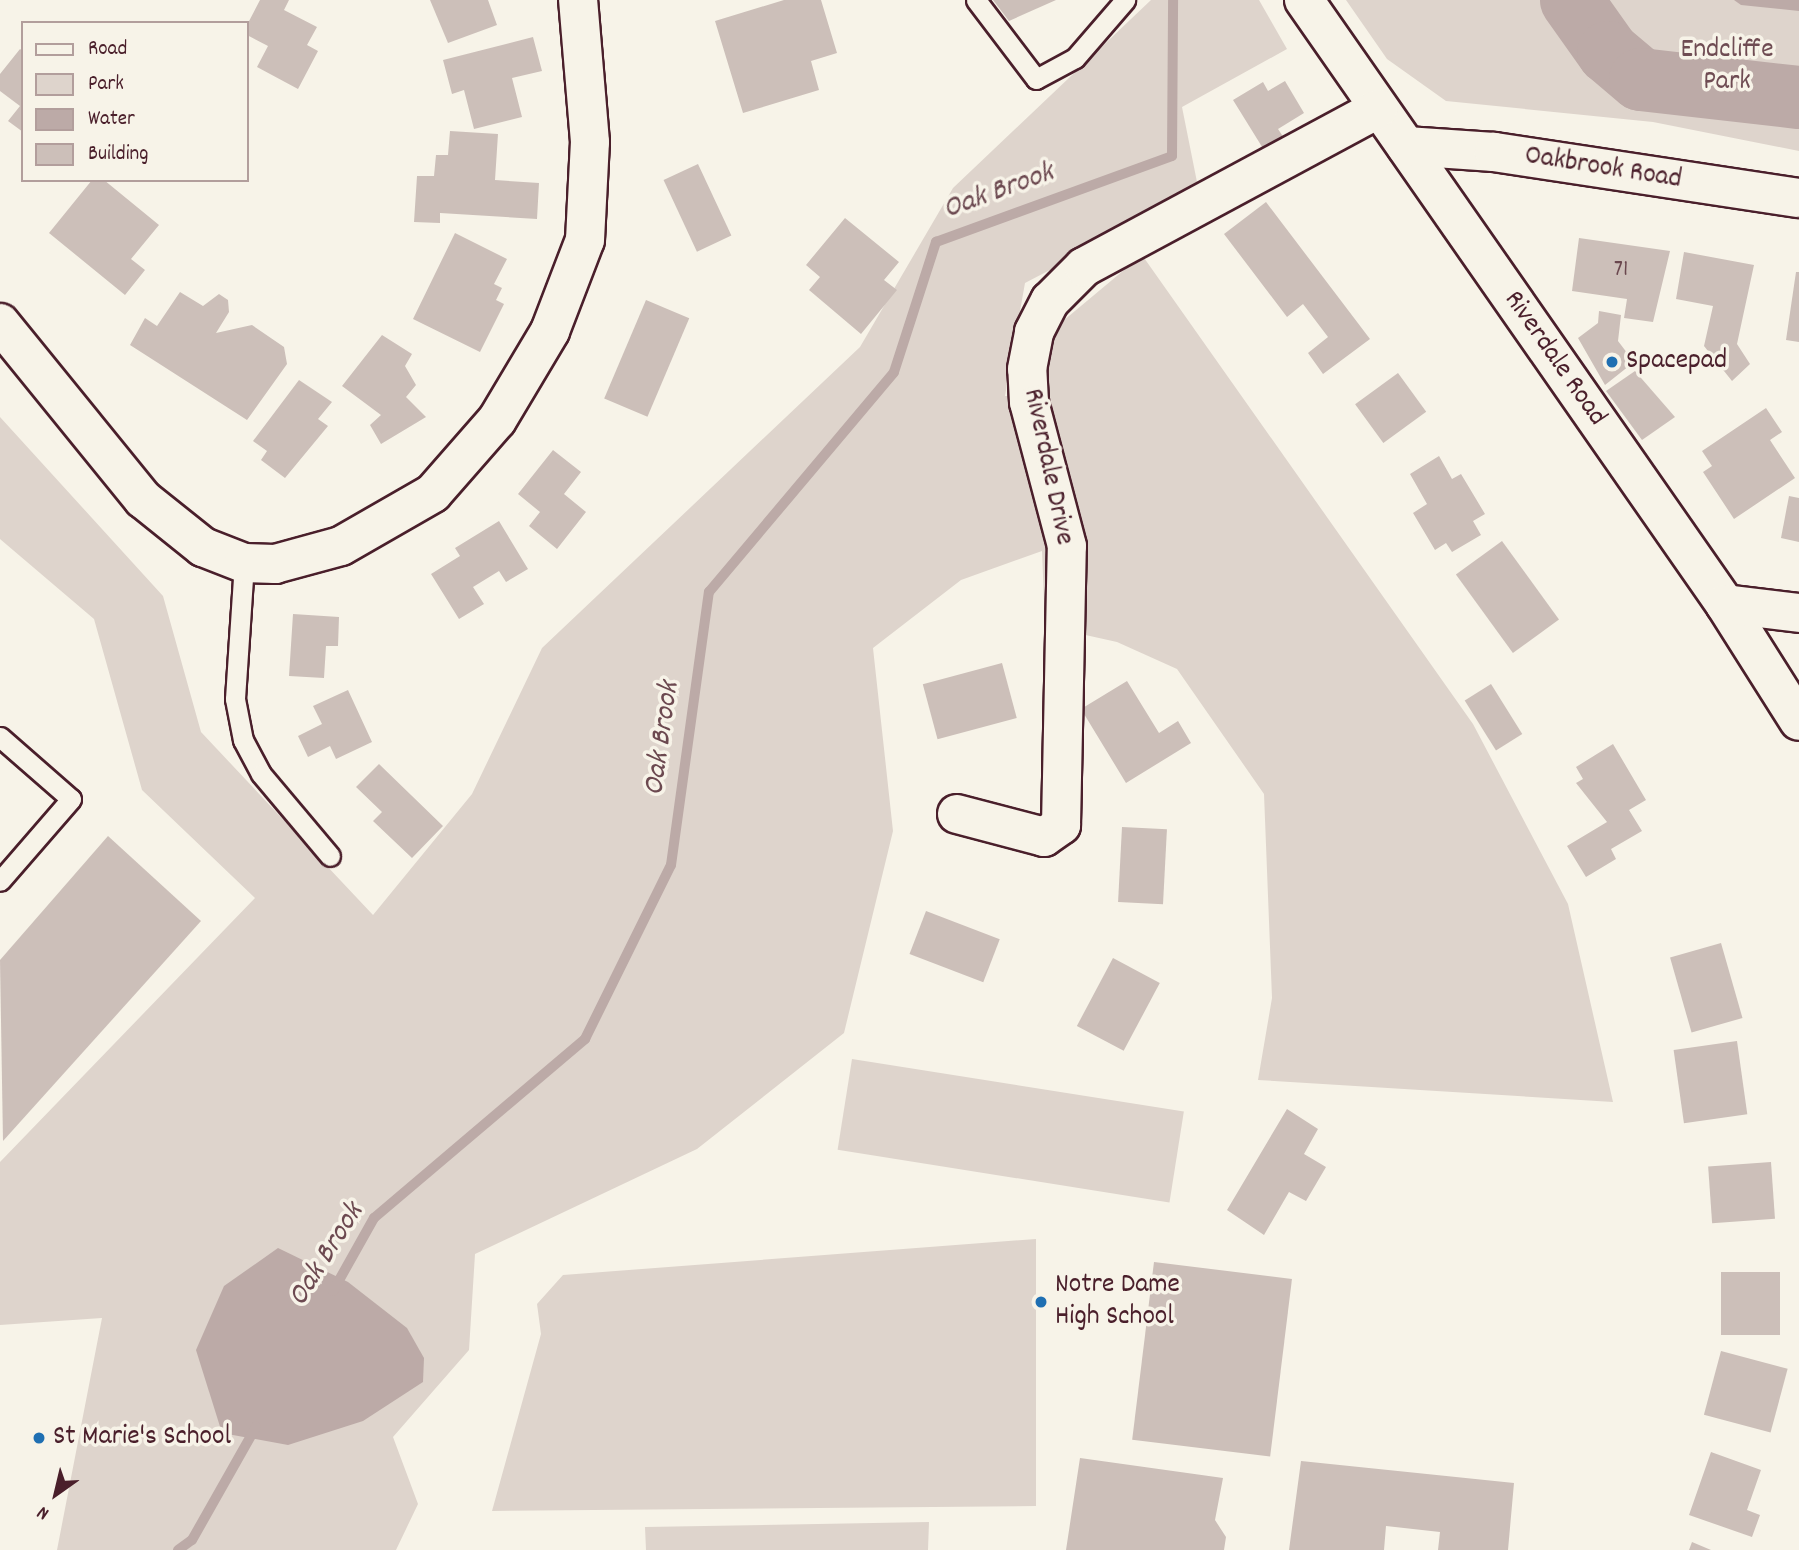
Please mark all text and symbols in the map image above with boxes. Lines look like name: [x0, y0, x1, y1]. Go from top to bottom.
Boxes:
legend: [21, 21, 248, 182]
park label: Endcliffe Park: [1680, 34, 1774, 100]
text: Road: [88, 35, 127, 65]
text: Park: [88, 70, 124, 100]
text: Water: [88, 105, 135, 135]
text: Building: [88, 140, 148, 170]
street label: Oakbrook Road: [1522, 140, 1684, 198]
water label: Oak Brook: [939, 156, 1059, 230]
house number: 71: [1614, 257, 1628, 285]
street label: Riverdale Road: [1495, 285, 1613, 433]
place label: Spacepad: [1626, 345, 1727, 379]
marker: Spacepad: [1604, 354, 1620, 370]
street label: Riverdale Drive: [1014, 386, 1080, 548]
water label: Oak Brook: [638, 680, 690, 798]
water label: Oak Brook: [282, 1198, 374, 1314]
place label: Notre Dame High School: [1055, 1269, 1180, 1335]
marker: Notre Dame High School: [1033, 1294, 1049, 1310]
place label: St Marie's School: [53, 1421, 231, 1455]
marker: St Marie's School: [31, 1430, 47, 1446]
north arrow: [21, 1459, 91, 1529]
text: N: [33, 1498, 55, 1526]

